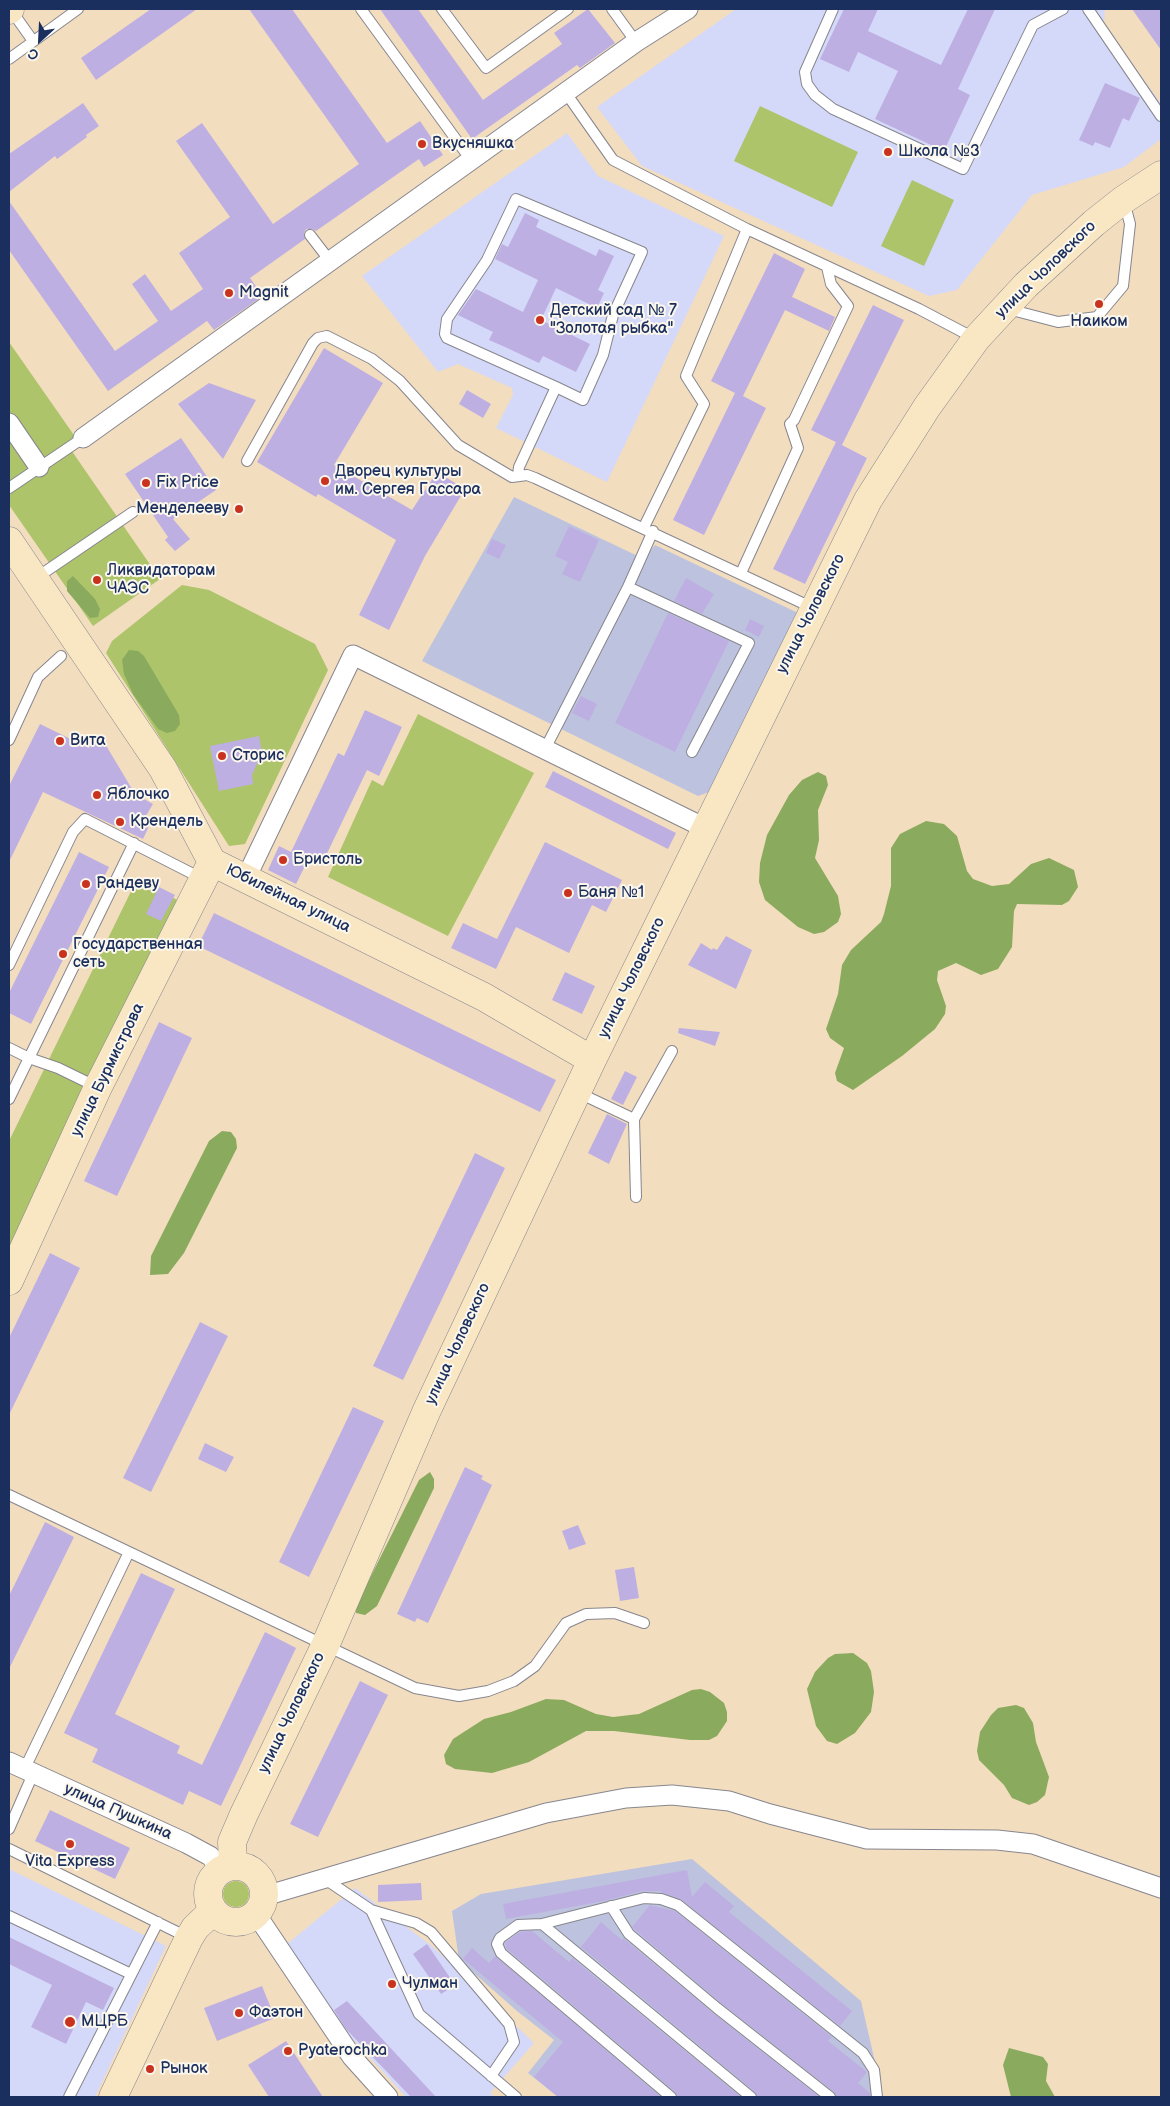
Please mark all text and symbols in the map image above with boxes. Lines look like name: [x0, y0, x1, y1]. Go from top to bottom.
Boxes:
north arrow: [15, 15, 65, 65]
text: С: [25, 44, 41, 64]
place label: Вкусняшка: [432, 134, 514, 154]
marker: Вкусняшка: [416, 138, 428, 150]
place label: Школа №3: [898, 142, 980, 162]
marker: Школа №3: [882, 146, 894, 158]
street label: улица Чоловского: [992, 217, 1100, 323]
place label: Magnit: [239, 283, 289, 303]
marker: Magnit: [223, 287, 235, 299]
marker: Наиком: [1093, 298, 1105, 310]
place label: Детский сад № 7 "Золотая рыбка": [550, 301, 677, 339]
place label: Наиком: [1070, 312, 1128, 332]
marker: Детский сад № 7 "Золотая рыбка": [534, 314, 546, 326]
place label: Дворец культуры им. Сергея Гассара: [335, 462, 481, 500]
place label: Fix Price: [156, 473, 219, 493]
marker: Дворец культуры им. Сергея Гассара: [319, 475, 331, 487]
marker: Fix Price: [140, 477, 152, 489]
place label: Менделееву: [136, 499, 229, 519]
marker: Менделееву: [233, 503, 245, 515]
street label: улица Чоловского: [773, 551, 849, 677]
place label: Ликвидаторам ЧАЭС: [107, 561, 216, 599]
marker: Ликвидаторам ЧАЭС: [91, 574, 103, 586]
place label: Вита: [70, 731, 106, 751]
marker: Вита: [54, 735, 66, 747]
place label: Сторис: [232, 746, 284, 766]
marker: Сторис: [216, 750, 228, 762]
place label: Яблочко: [107, 785, 169, 805]
marker: Яблочко: [91, 789, 103, 801]
place label: Крендель: [130, 812, 203, 832]
marker: Крендель: [114, 816, 126, 828]
place label: Бристоль: [293, 850, 362, 870]
marker: Бристоль: [277, 854, 289, 866]
street label: Юбилейная улица: [222, 860, 354, 938]
place label: Рандеву: [96, 874, 159, 894]
marker: Рандеву: [80, 878, 92, 890]
place label: Баня №1: [578, 883, 644, 903]
marker: Баня №1: [562, 887, 574, 899]
street label: улица Чоловского: [594, 915, 670, 1041]
place label: Государственная сеть: [73, 935, 203, 973]
marker: Государственная сеть: [57, 948, 69, 960]
street label: улица Бурмистрова: [67, 1000, 149, 1140]
street label: улица Чоловского: [421, 1280, 495, 1408]
street label: улица Чоловского: [254, 1650, 330, 1776]
street label: улица Пушкина: [61, 1780, 175, 1844]
marker: Vita Express: [64, 1838, 76, 1850]
place label: Vita Express: [25, 1852, 115, 1872]
place label: Чулман: [402, 1974, 458, 1994]
marker: Чулман: [386, 1978, 398, 1990]
place label: Фаэтон: [249, 2003, 303, 2023]
marker: Фаэтон: [233, 2007, 245, 2019]
place label: МЦРБ: [81, 2012, 128, 2032]
marker: МЦРБ: [63, 2015, 77, 2029]
place label: Pyaterochka: [298, 2041, 387, 2061]
marker: Pyaterochka: [282, 2045, 294, 2057]
place label: Рынок: [160, 2059, 208, 2079]
marker: Рынок: [144, 2063, 156, 2075]

